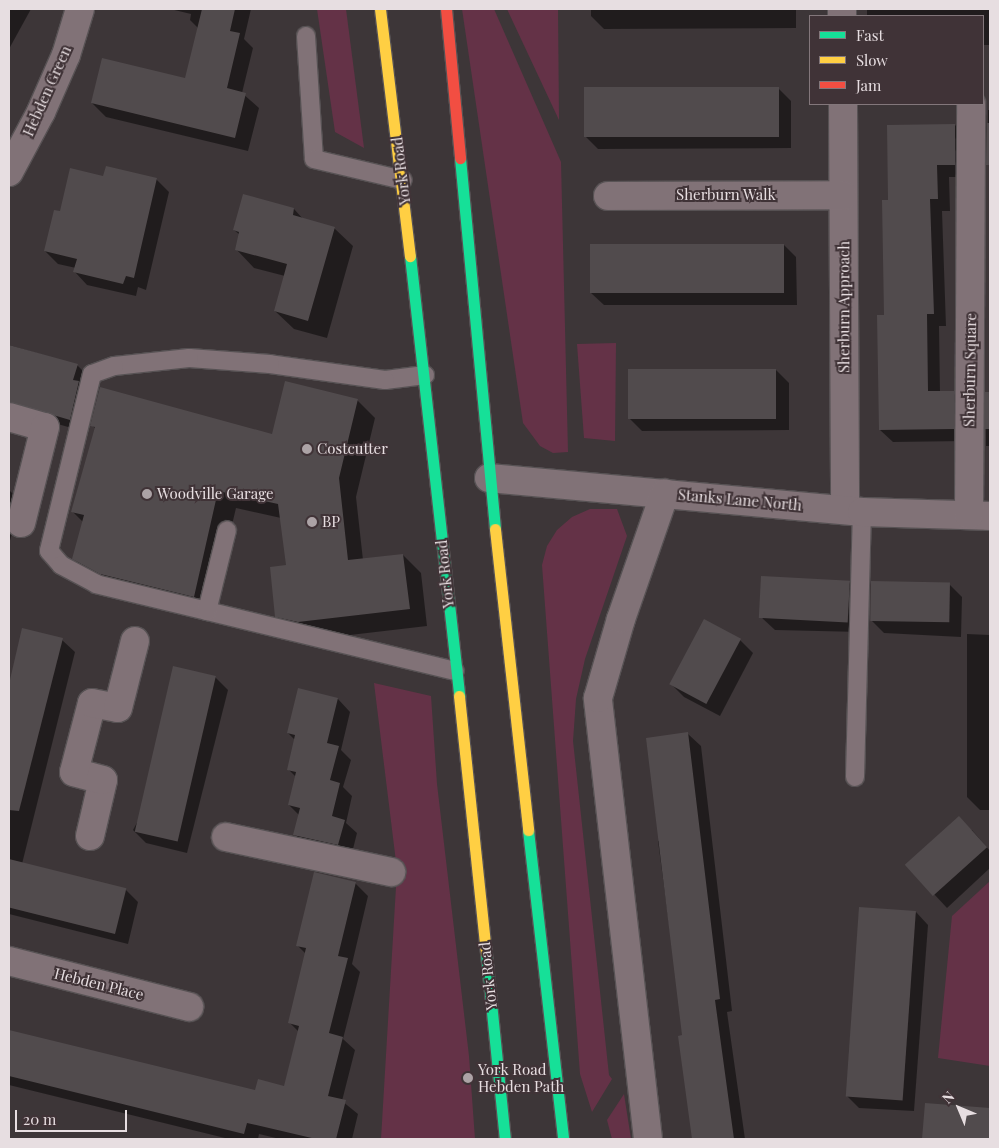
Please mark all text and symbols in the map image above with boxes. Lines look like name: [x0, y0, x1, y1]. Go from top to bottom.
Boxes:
legend: [809, 15, 984, 105]
text: Fast: [856, 25, 884, 45]
street label: Hebden Green: [19, 43, 75, 139]
text: Slow: [856, 50, 888, 70]
text: Jam: [856, 75, 881, 95]
street label: York Road: [388, 136, 414, 206]
street label: Sherburn Walk: [676, 186, 776, 204]
street label: Sherburn Approach: [835, 241, 853, 373]
street label: Sherburn Square: [960, 313, 980, 427]
place label: Costcutter: [317, 440, 388, 458]
marker: Costcutter: [301, 443, 313, 455]
place label: Woodville Garage: [157, 485, 274, 503]
street label: Stanks Lane North: [677, 486, 803, 514]
marker: Woodville Garage: [141, 488, 153, 500]
place label: BP: [322, 513, 340, 531]
marker: BP: [306, 516, 318, 528]
street label: York Road: [432, 539, 458, 609]
street label: York Road: [475, 941, 501, 1011]
street label: Hebden Place: [52, 964, 146, 1004]
place label: York Road Hebden Path: [478, 1060, 564, 1095]
marker: York Road Hebden Path: [462, 1072, 474, 1084]
north arrow: [934, 1083, 984, 1133]
text: N: [938, 1087, 958, 1107]
scale bar: [18, 1100, 130, 1132]
text: 20 m: [23, 1109, 56, 1129]

